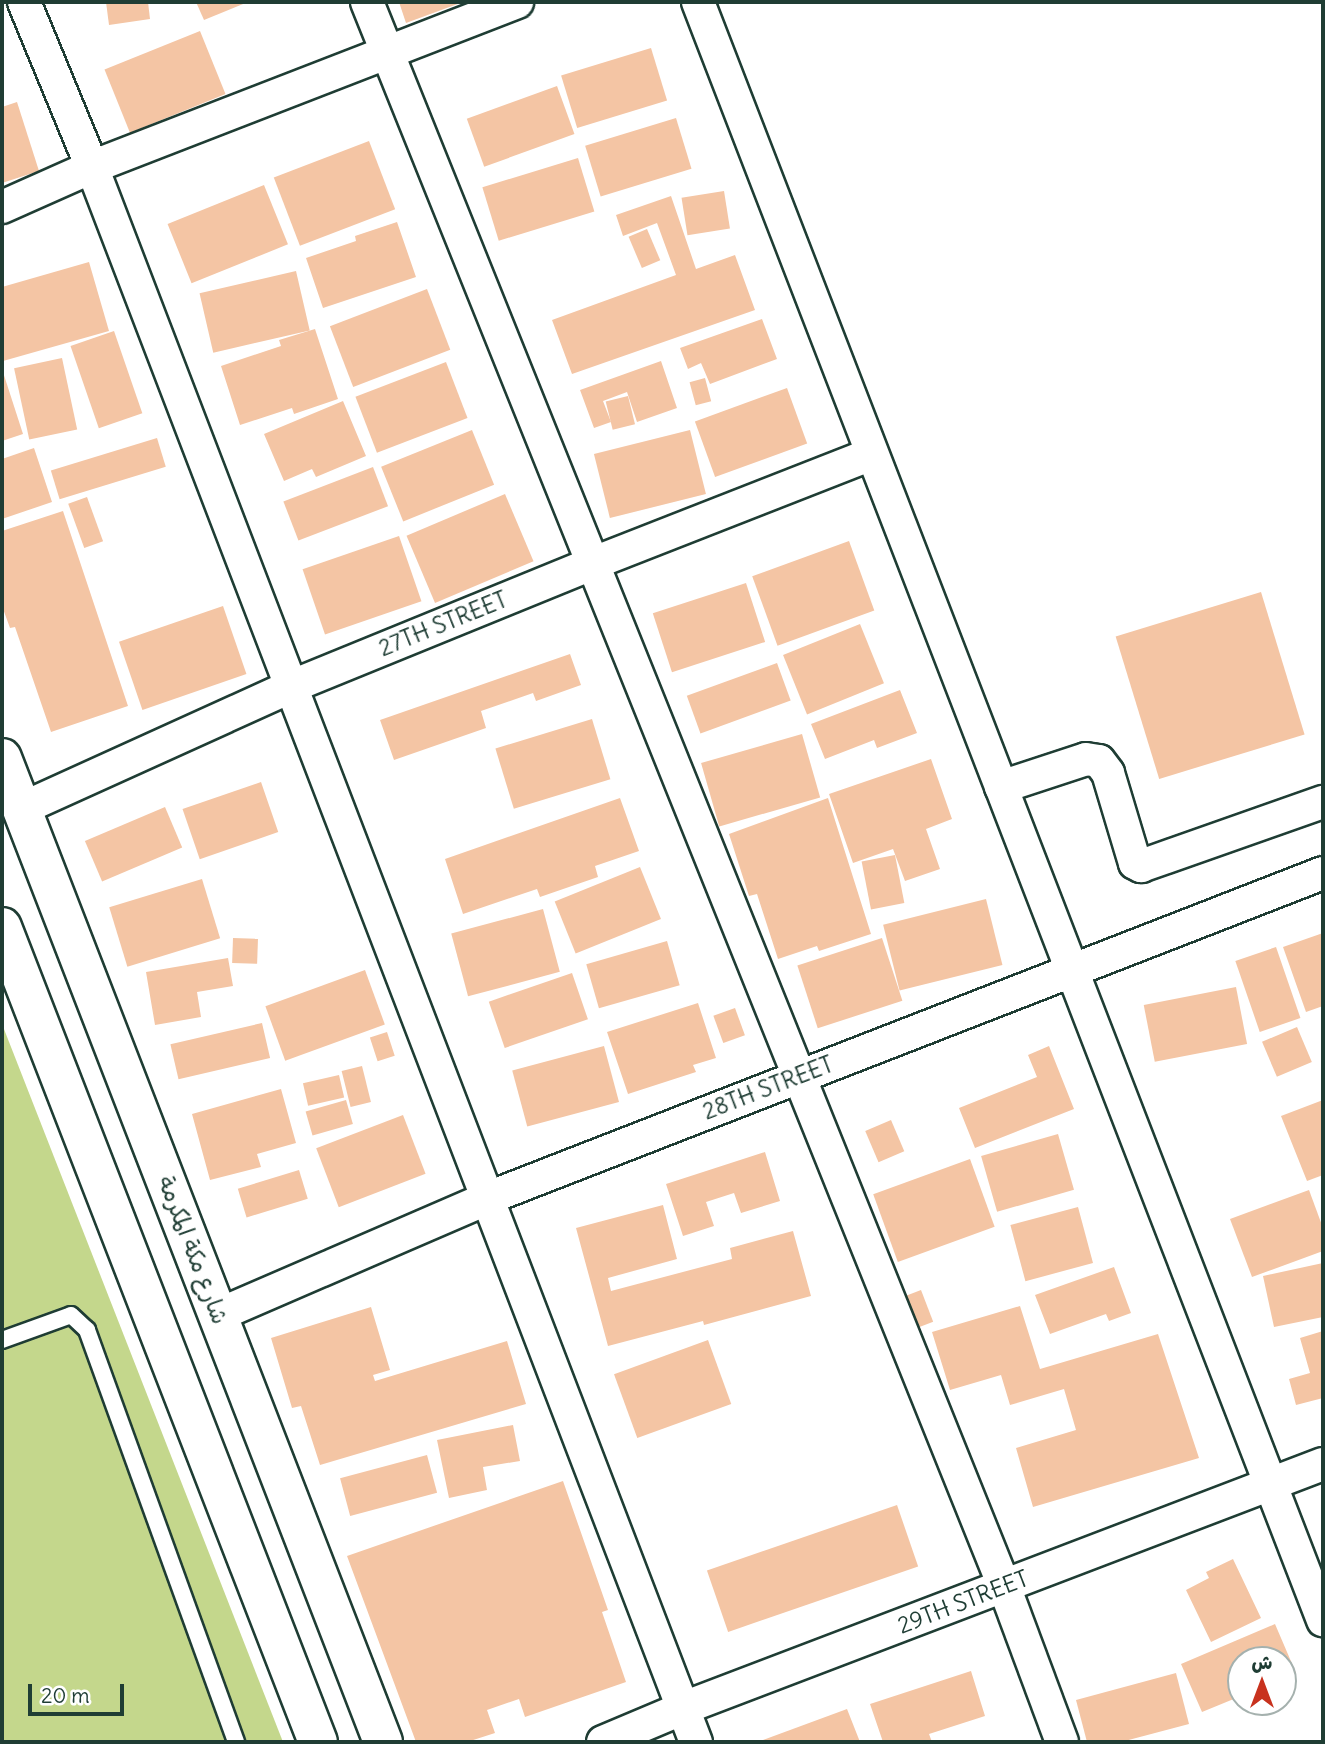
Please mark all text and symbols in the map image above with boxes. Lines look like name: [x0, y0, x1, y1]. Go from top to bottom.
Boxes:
street label: 27TH STREET: [375, 586, 511, 662]
street label: 28TH STREET: [699, 1050, 837, 1126]
street label: شارع مكة المكرمة: [152, 1172, 234, 1328]
street label: 29TH STREET: [894, 1564, 1032, 1640]
north arrow: [1227, 1646, 1297, 1716]
text: ش: [1252, 1650, 1272, 1674]
scale bar: [32, 1670, 128, 1714]
text: 20 m: [41, 1682, 90, 1709]

